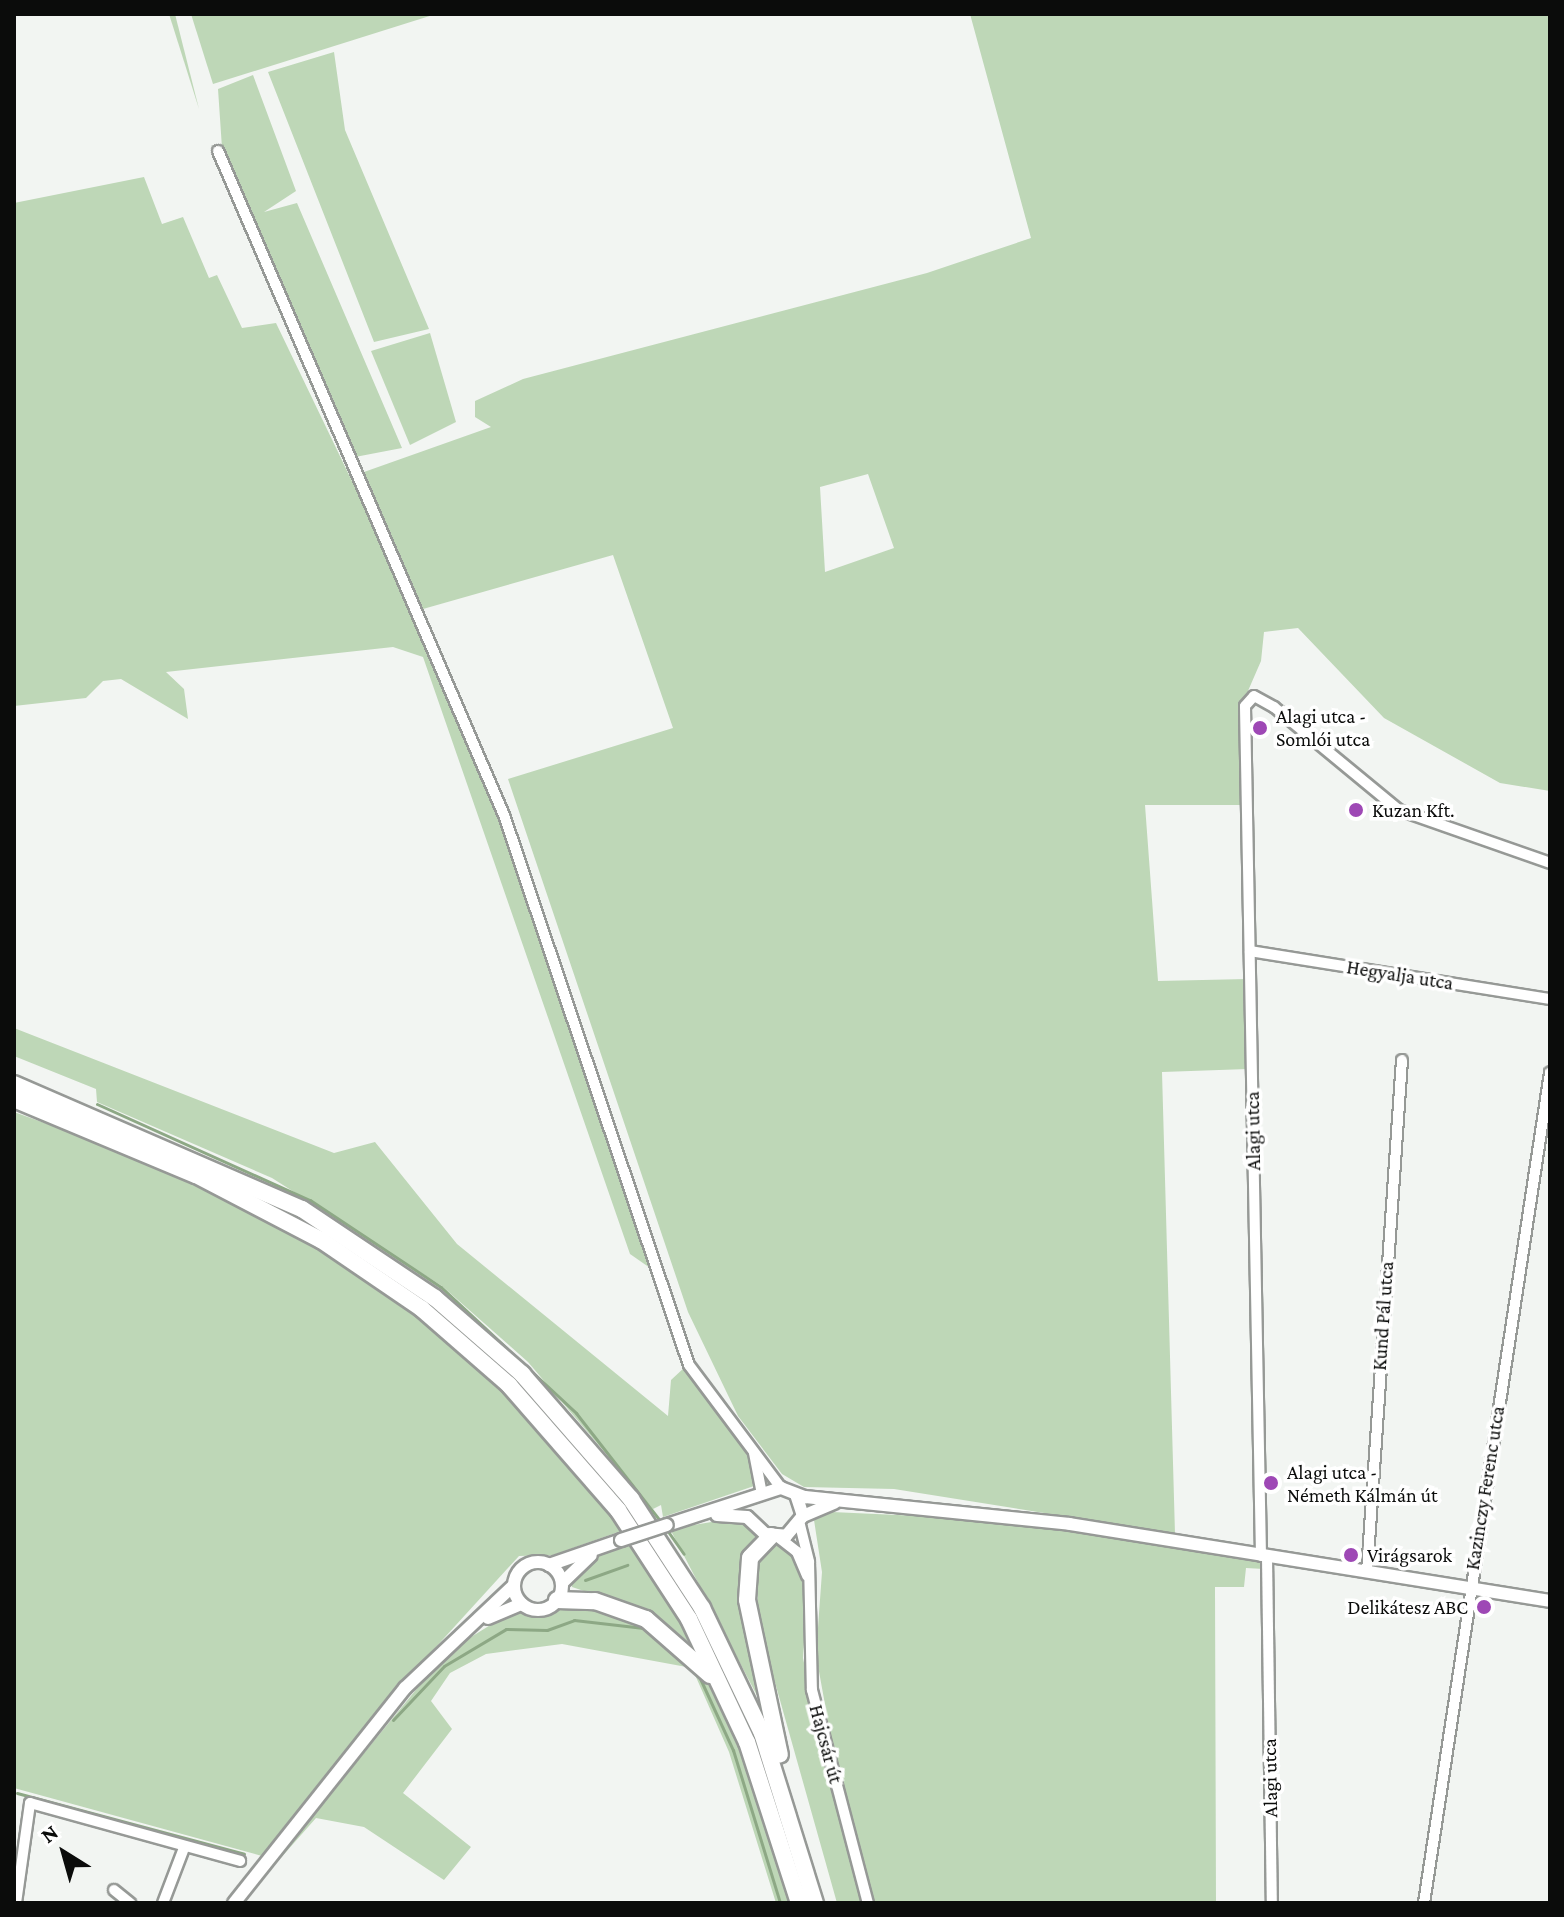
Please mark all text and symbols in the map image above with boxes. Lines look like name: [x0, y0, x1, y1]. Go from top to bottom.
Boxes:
place label: Alagi utca - Somlói utca: [1276, 704, 1370, 751]
marker: Alagi utca - Somlói utca: [1251, 719, 1269, 737]
place label: Kuzan Kft.: [1372, 798, 1455, 822]
marker: Kuzan Kft.: [1347, 801, 1365, 819]
street label: Hegyalja utca: [1345, 955, 1455, 995]
street label: Alagi utca: [1240, 1091, 1266, 1171]
street label: Kund Pál utca: [1367, 1261, 1399, 1371]
street label: Kazinczy Ferenc utca: [1460, 1404, 1510, 1572]
place label: Alagi utca - Németh Kálmán út: [1287, 1460, 1438, 1507]
marker: Alagi utca - Németh Kálmán út: [1262, 1474, 1280, 1492]
place label: Virágsarok: [1367, 1543, 1452, 1567]
marker: Virágsarok: [1342, 1546, 1360, 1564]
place label: Delikátesz ABC: [1347, 1595, 1468, 1619]
marker: Delikátesz ABC: [1475, 1598, 1493, 1616]
street label: Hajcsár út: [804, 1702, 848, 1786]
street label: Alagi utca: [1257, 1738, 1283, 1818]
north arrow: [24, 1813, 104, 1893]
text: N: [36, 1819, 63, 1848]

